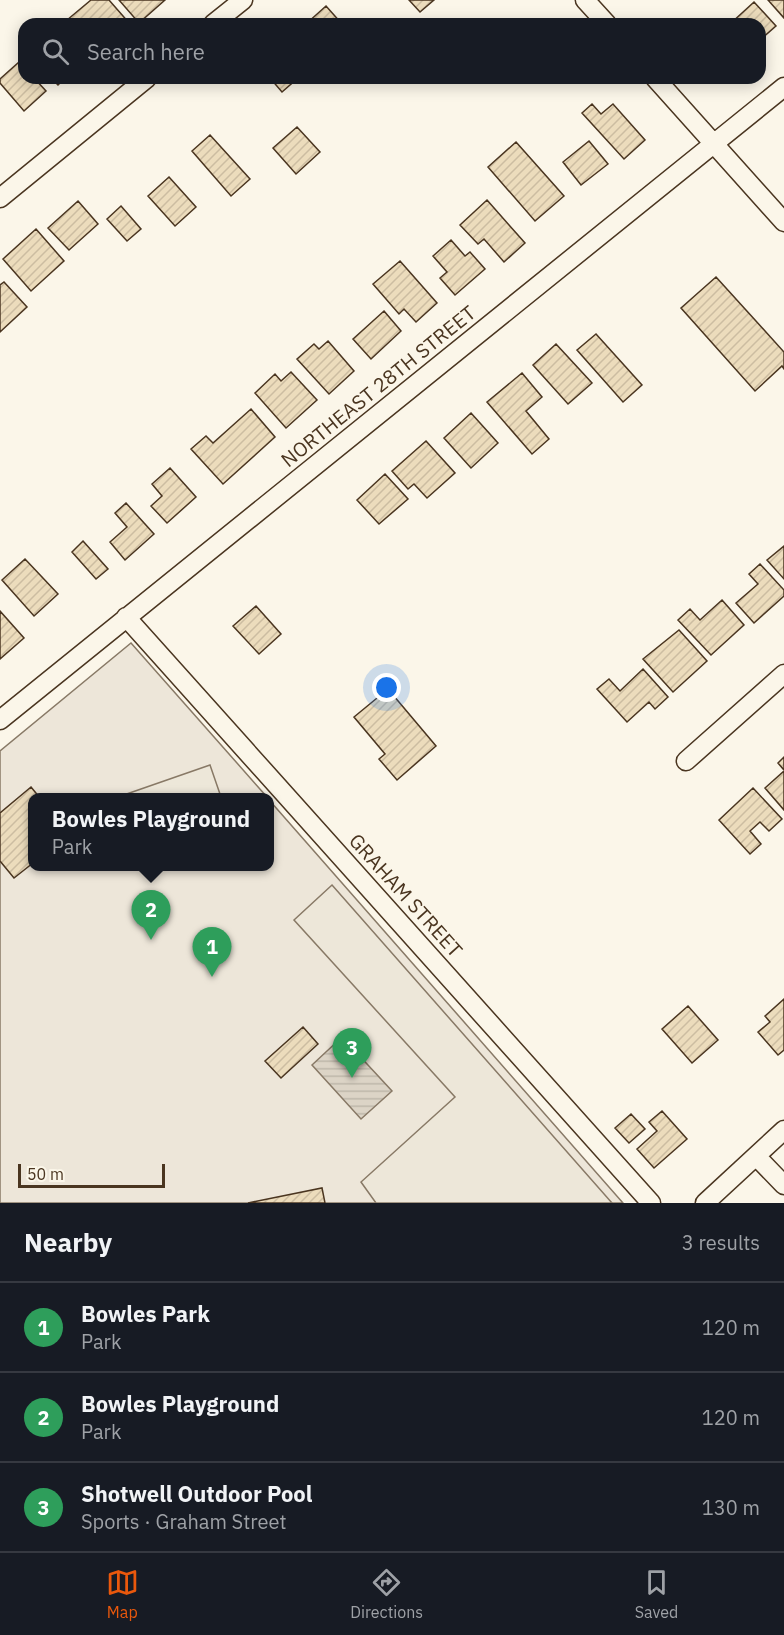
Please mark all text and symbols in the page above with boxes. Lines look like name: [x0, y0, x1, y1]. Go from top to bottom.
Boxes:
search box: [18, 18, 766, 84]
icon: search: [39, 35, 72, 68]
text: Search here: [87, 37, 205, 66]
street label: NORTHEAST 28TH STREET: [275, 299, 481, 473]
your location: [372, 673, 401, 702]
popup: [28, 793, 274, 871]
text: Bowles Playground: [52, 804, 250, 833]
street label: GRAHAM STREET: [343, 827, 469, 963]
text: Park: [52, 833, 92, 860]
pin: 2: [132, 890, 170, 940]
pin: 1: [192, 928, 232, 977]
pin: 3: [332, 1028, 372, 1078]
scale bar: [18, 1161, 165, 1188]
text: 50 m: [27, 1164, 64, 1184]
text: Nearby: [24, 1225, 112, 1259]
text: 3 results: [682, 1229, 760, 1256]
text: Bowles Park: [81, 1299, 210, 1328]
text: 1: [38, 1314, 50, 1341]
text: 120 m: [702, 1314, 760, 1341]
text: Park: [81, 1328, 121, 1355]
text: Bowles Playground: [81, 1389, 279, 1418]
text: 2: [38, 1404, 50, 1431]
text: 120 m: [702, 1404, 760, 1431]
text: Park: [81, 1418, 121, 1445]
text: Shotwell Outdoor Pool: [81, 1479, 312, 1508]
text: 3: [38, 1494, 50, 1521]
text: 130 m: [702, 1494, 760, 1521]
text: Sports · Graham Street: [81, 1508, 286, 1535]
tab: Map: [106, 1566, 139, 1622]
tab: Directions: [350, 1566, 423, 1622]
tab: Saved: [635, 1566, 678, 1622]

